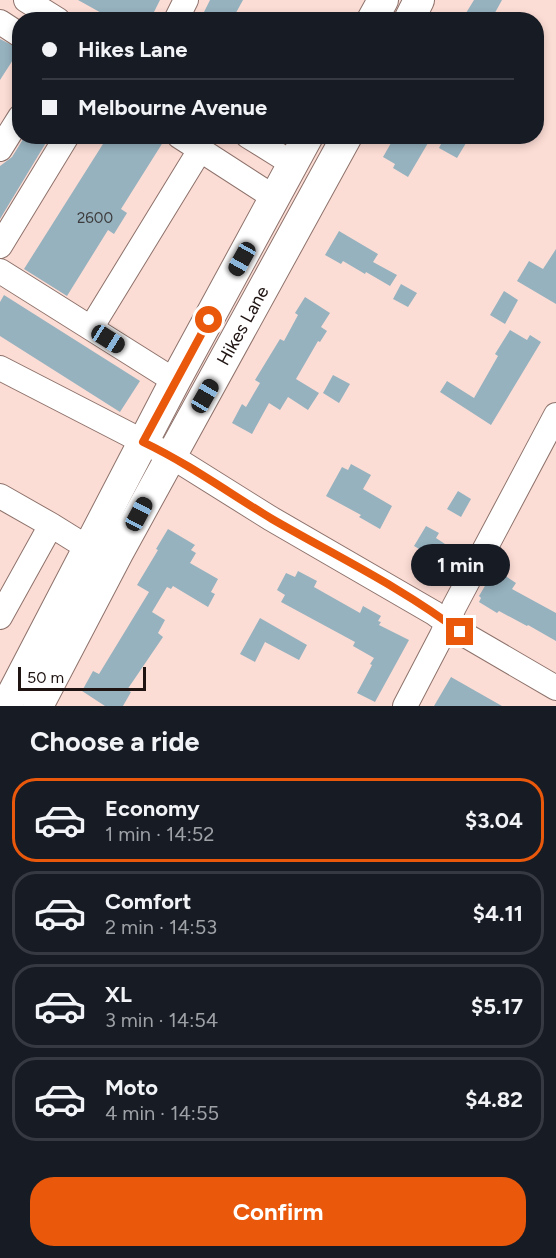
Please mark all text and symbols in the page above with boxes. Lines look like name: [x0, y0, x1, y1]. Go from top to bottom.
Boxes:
text: Hikes Lane: [78, 36, 187, 63]
text: Melbourne Avenue: [78, 94, 267, 121]
house number: 2600: [77, 209, 113, 227]
car: [225, 239, 259, 279]
street label: Hikes Lane: [212, 282, 274, 369]
route start: [195, 306, 222, 333]
car: [88, 322, 128, 356]
car: [188, 376, 222, 416]
car: [123, 494, 155, 534]
callout: 1 min: [410, 545, 510, 587]
text: 1 min: [437, 553, 484, 577]
route end: [446, 618, 473, 645]
scale bar: [18, 664, 146, 692]
text: 50 m: [27, 668, 64, 687]
text: Choose a ride: [30, 725, 199, 758]
icon: car: [33, 793, 87, 847]
text: Economy: [105, 795, 200, 822]
text: $3.04: [465, 807, 523, 834]
text: 1 min · 14:52: [105, 822, 214, 846]
icon: car: [33, 886, 87, 940]
text: Comfort: [105, 888, 191, 915]
text: $4.11: [473, 900, 523, 927]
text: 2 min · 14:53: [105, 915, 217, 939]
icon: car: [33, 979, 87, 1033]
text: XL: [105, 981, 132, 1008]
text: $5.17: [471, 993, 523, 1020]
text: 3 min · 14:54: [105, 1008, 218, 1032]
icon: car: [33, 1072, 87, 1126]
text: Moto: [105, 1074, 158, 1101]
text: $4.82: [465, 1086, 523, 1113]
text: 4 min · 14:55: [105, 1101, 219, 1125]
button: Confirm: [30, 1177, 526, 1246]

